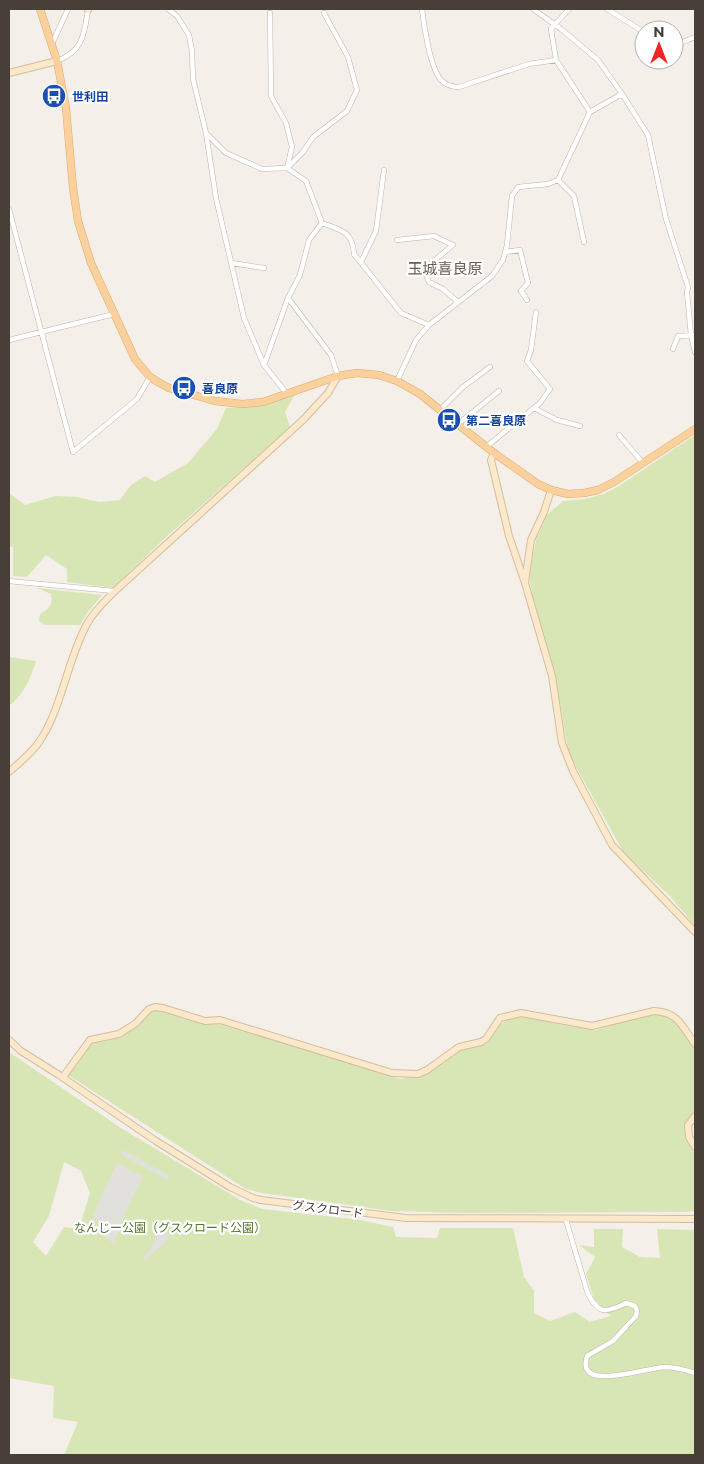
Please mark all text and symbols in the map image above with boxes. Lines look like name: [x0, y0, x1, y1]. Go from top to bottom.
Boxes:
north arrow: [634, 20, 684, 70]
text: N: [653, 23, 665, 41]
bus stop icon: 世利田: [41, 83, 67, 109]
place label: 世利田: [72, 89, 108, 104]
district label: 玉城喜良原: [407, 259, 483, 278]
bus stop icon: 喜良原: [171, 375, 197, 401]
place label: 喜良原: [202, 381, 238, 396]
bus stop icon: 第二喜良原: [436, 407, 462, 433]
place label: 第二喜良原: [466, 413, 526, 428]
street label: グスクロード: [291, 1197, 365, 1221]
park label: なんじー公園（グスクロード公園）: [74, 1220, 266, 1235]

